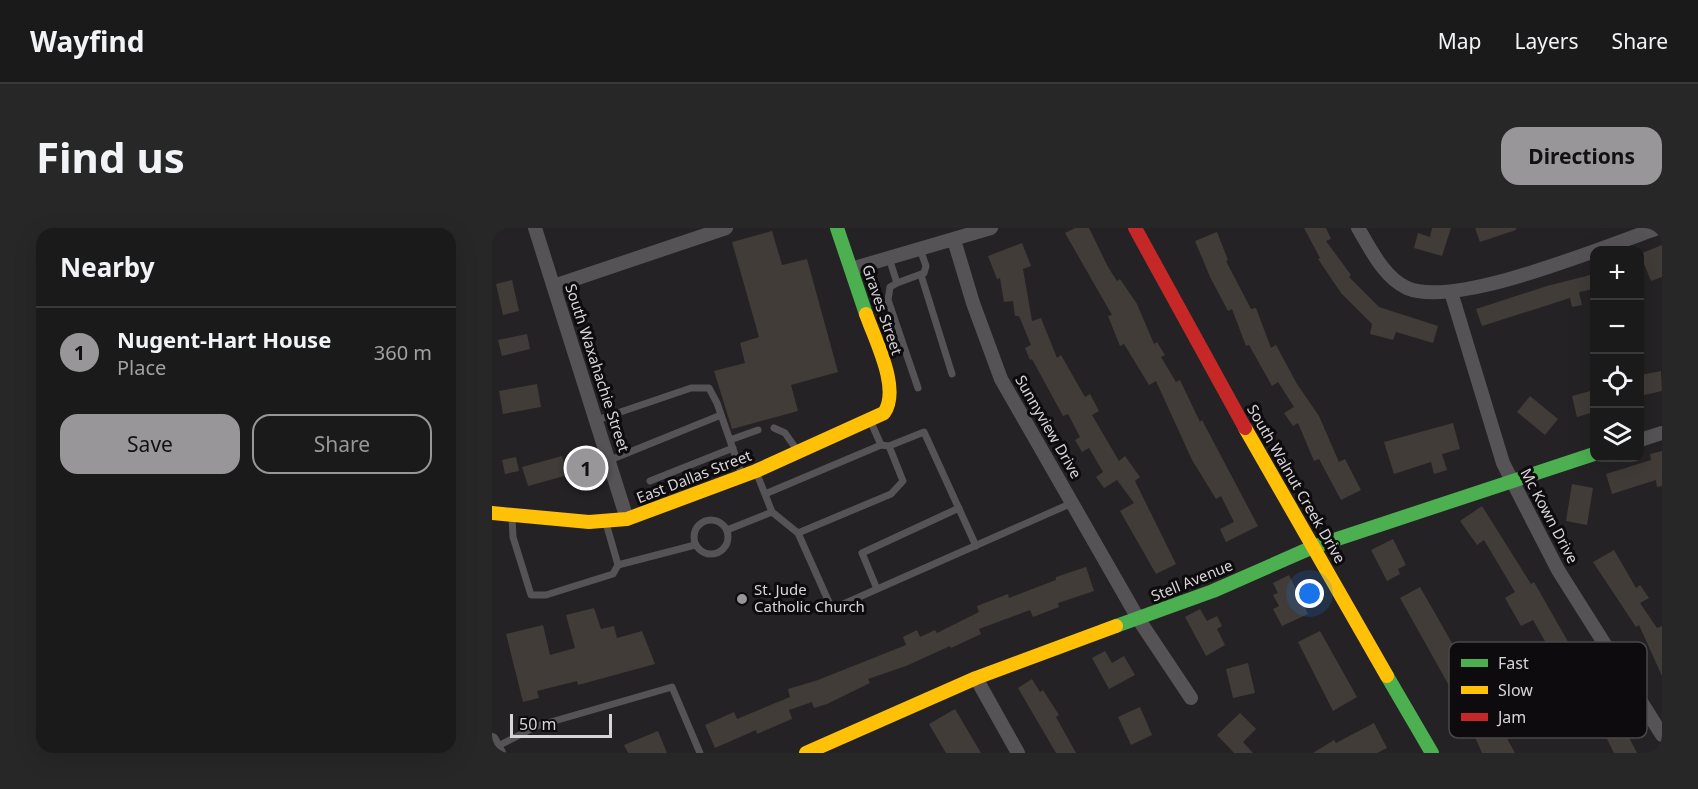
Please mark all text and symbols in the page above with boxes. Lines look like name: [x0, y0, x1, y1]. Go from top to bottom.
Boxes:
text: Wayfind: [30, 22, 144, 60]
text: Map: [1438, 27, 1482, 55]
text: Layers: [1515, 27, 1579, 55]
text: Share: [1612, 27, 1668, 55]
button: Directions: [1501, 127, 1662, 185]
text: Find us: [36, 128, 185, 185]
map controls: [1590, 246, 1644, 462]
button: +: [1590, 246, 1644, 300]
text: Nearby: [60, 249, 155, 285]
street label: Graves Street: [858, 262, 908, 358]
street label: South Waxahachie Street: [561, 281, 635, 455]
button: −: [1590, 300, 1644, 354]
text: Nugent-Hart House: [117, 324, 331, 354]
text: 1: [74, 339, 85, 366]
text: 360 m: [374, 339, 432, 366]
text: Place: [117, 354, 166, 381]
button: locate: [1590, 354, 1644, 408]
street label: Sunnyview Drive: [1011, 371, 1087, 482]
street label: South Walnut Creek Drive: [1243, 400, 1351, 567]
button: layers: [1590, 408, 1644, 462]
button: Save: [60, 414, 240, 474]
button: Share: [252, 414, 432, 474]
street label: East Dallas Street: [633, 445, 755, 507]
pin: 1: [566, 446, 605, 490]
street label: Mc Kown Drive: [1516, 465, 1583, 567]
street label: Stell Avenue: [1148, 555, 1235, 606]
place label: St. Jude Catholic Church: [754, 579, 865, 616]
your location: [1295, 579, 1324, 608]
marker: St. Jude Catholic Church: [735, 592, 749, 606]
legend: [1449, 642, 1647, 738]
text: Fast: [1498, 652, 1529, 674]
text: Slow: [1498, 679, 1533, 701]
text: Jam: [1496, 706, 1526, 728]
scale bar: [510, 711, 612, 738]
text: 50 m: [519, 713, 556, 735]

